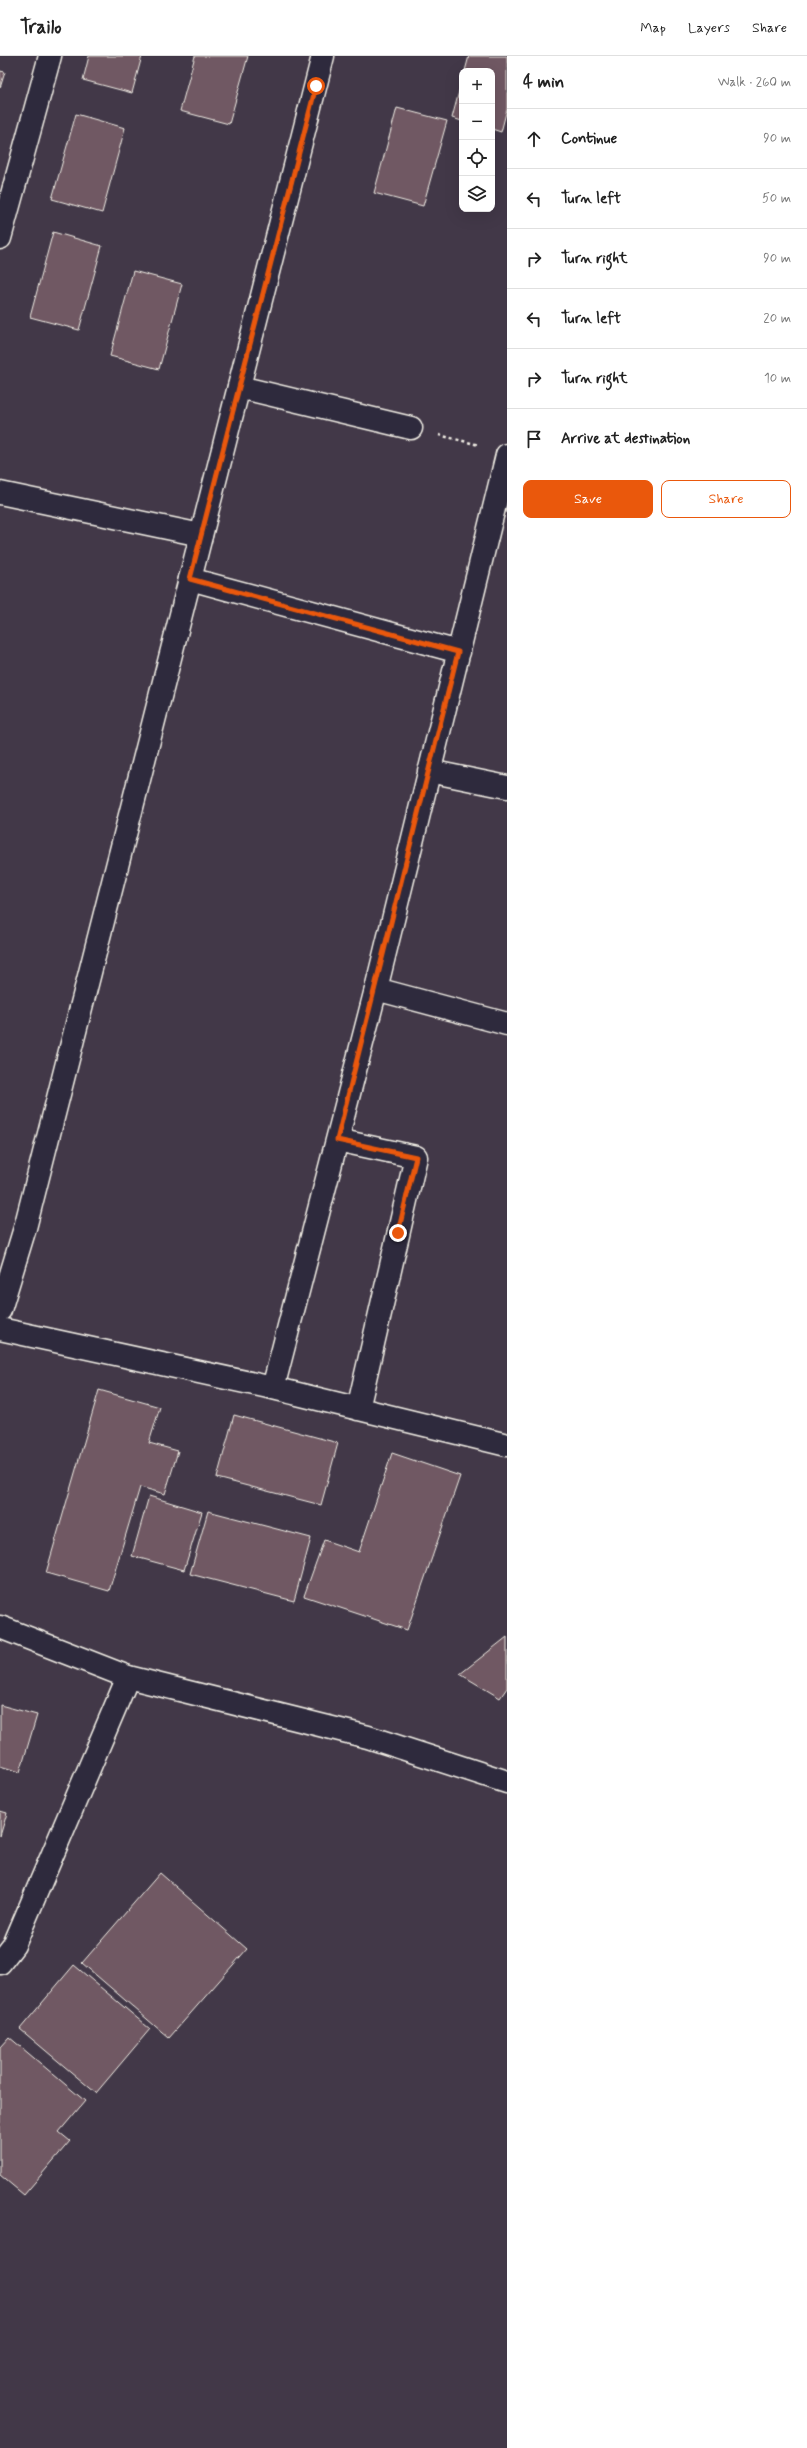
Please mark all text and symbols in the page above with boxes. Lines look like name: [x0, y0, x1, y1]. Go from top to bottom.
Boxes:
text: Trailo: [20, 15, 62, 40]
text: Map: [640, 19, 666, 37]
text: Layers: [688, 19, 730, 37]
text: Share: [752, 19, 787, 37]
map controls: [459, 68, 495, 212]
button: +: [459, 68, 495, 104]
text: 4 min: [523, 71, 564, 93]
text: Walk · 260 m: [718, 74, 791, 91]
route start: [307, 77, 325, 95]
button: −: [459, 104, 495, 140]
icon: ahead: [523, 128, 545, 150]
text: Continue: [561, 129, 617, 149]
text: 90 m: [763, 130, 791, 147]
button: locate: [459, 140, 495, 176]
button: layers: [459, 176, 495, 212]
icon: left: [523, 188, 545, 210]
text: Turn left: [561, 189, 621, 209]
text: 50 m: [762, 190, 791, 207]
icon: right: [523, 248, 545, 270]
text: Turn right: [561, 249, 628, 269]
text: 90 m: [763, 250, 791, 267]
icon: left: [523, 308, 545, 330]
text: Turn left: [561, 309, 621, 329]
text: 20 m: [763, 310, 791, 327]
icon: right: [523, 368, 545, 390]
text: Turn right: [561, 369, 628, 389]
text: 10 m: [764, 370, 791, 387]
icon: arrive: [523, 428, 545, 450]
text: Arrive at destination: [561, 429, 690, 449]
button: Save: [523, 480, 653, 518]
button: Share: [661, 480, 791, 518]
route end: [389, 1224, 407, 1242]

